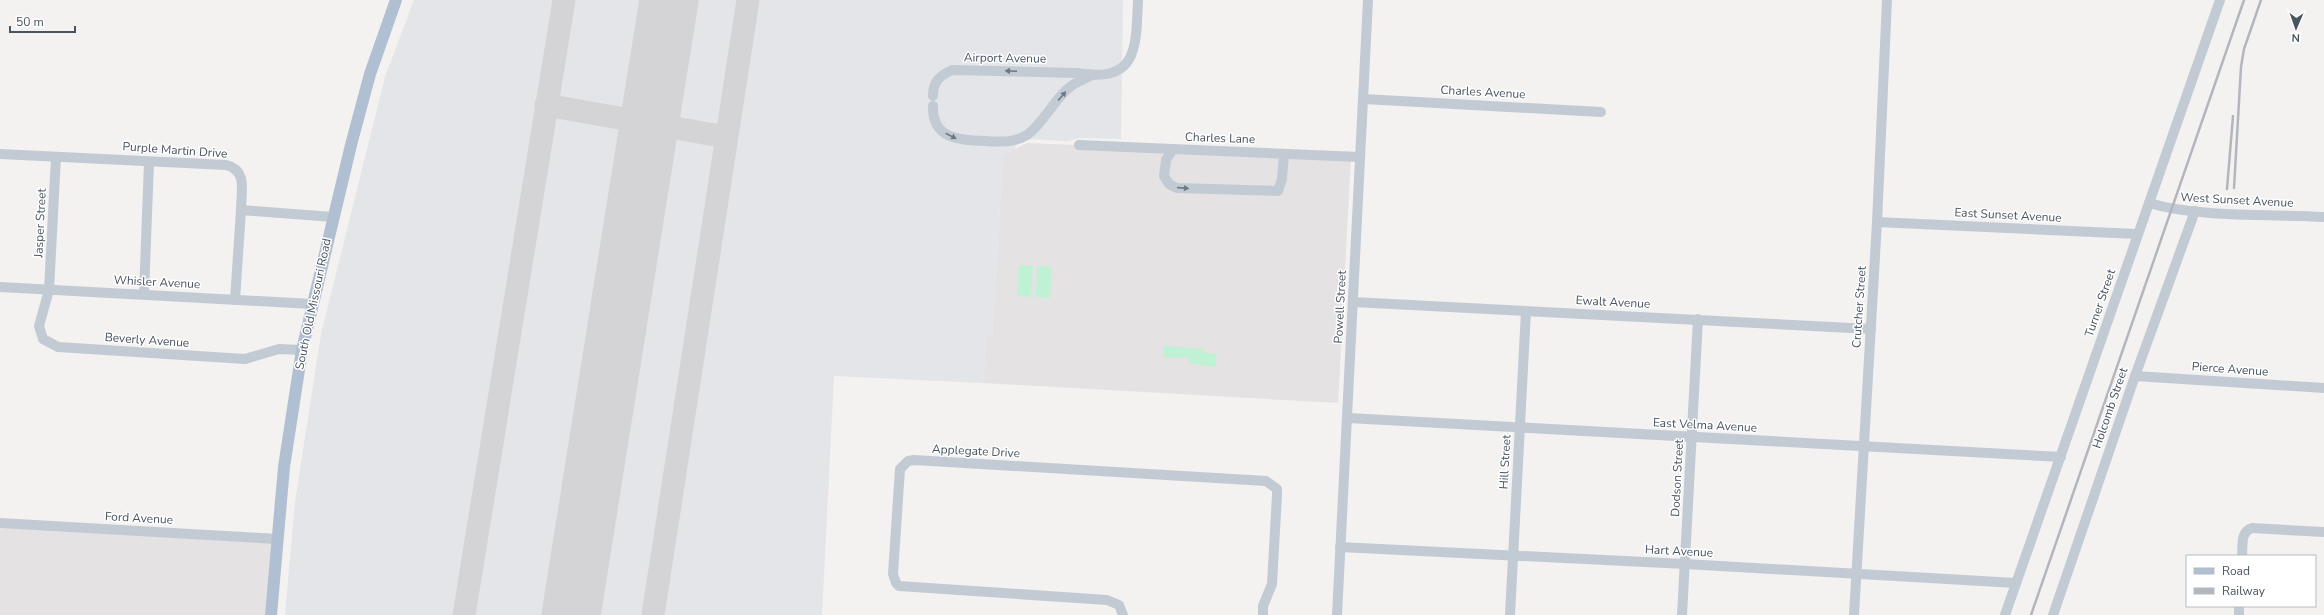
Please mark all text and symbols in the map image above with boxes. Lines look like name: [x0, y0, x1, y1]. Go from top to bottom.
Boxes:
scale bar: [10, 8, 75, 34]
north arrow: [2276, 8, 2316, 48]
text: 50 m: [16, 14, 44, 30]
text: N: [2291, 30, 2300, 45]
street label: Airport Avenue: [964, 49, 1046, 67]
one-way arrow: [1004, 68, 1017, 74]
street label: Charles Avenue: [1440, 82, 1526, 102]
one-way arrow: [1057, 91, 1066, 102]
street label: Charles Lane: [1185, 129, 1255, 147]
one-way arrow: [945, 133, 957, 140]
street label: Purple Martin Drive: [122, 138, 228, 162]
one-way arrow: [1177, 184, 1189, 191]
street label: Jasper Street: [30, 187, 50, 259]
street label: West Sunset Avenue: [2180, 189, 2294, 211]
street label: East Sunset Avenue: [1954, 204, 2062, 226]
street label: South Old Missouri Road: [291, 237, 335, 371]
street label: Crutcher Street: [1848, 265, 1870, 349]
street label: Turner Street: [2081, 266, 2119, 339]
street label: Powell Street: [1330, 269, 1350, 344]
street label: Whisler Avenue: [113, 272, 201, 292]
street label: Ewalt Avenue: [1575, 292, 1651, 312]
street label: Beverly Avenue: [104, 329, 190, 351]
street label: Pierce Avenue: [2191, 358, 2269, 380]
street label: Holcomb Street: [2089, 365, 2132, 451]
street label: East Velma Avenue: [1652, 414, 1758, 436]
street label: Hill Street: [1496, 433, 1514, 490]
street label: Dodson Street: [1667, 438, 1687, 517]
street label: Applegate Drive: [932, 441, 1020, 461]
street label: Ford Avenue: [105, 508, 173, 528]
street label: Hart Avenue: [1645, 541, 1713, 561]
legend: [2186, 555, 2316, 607]
text: Road: [2222, 563, 2250, 579]
text: Railway: [2222, 583, 2266, 599]

